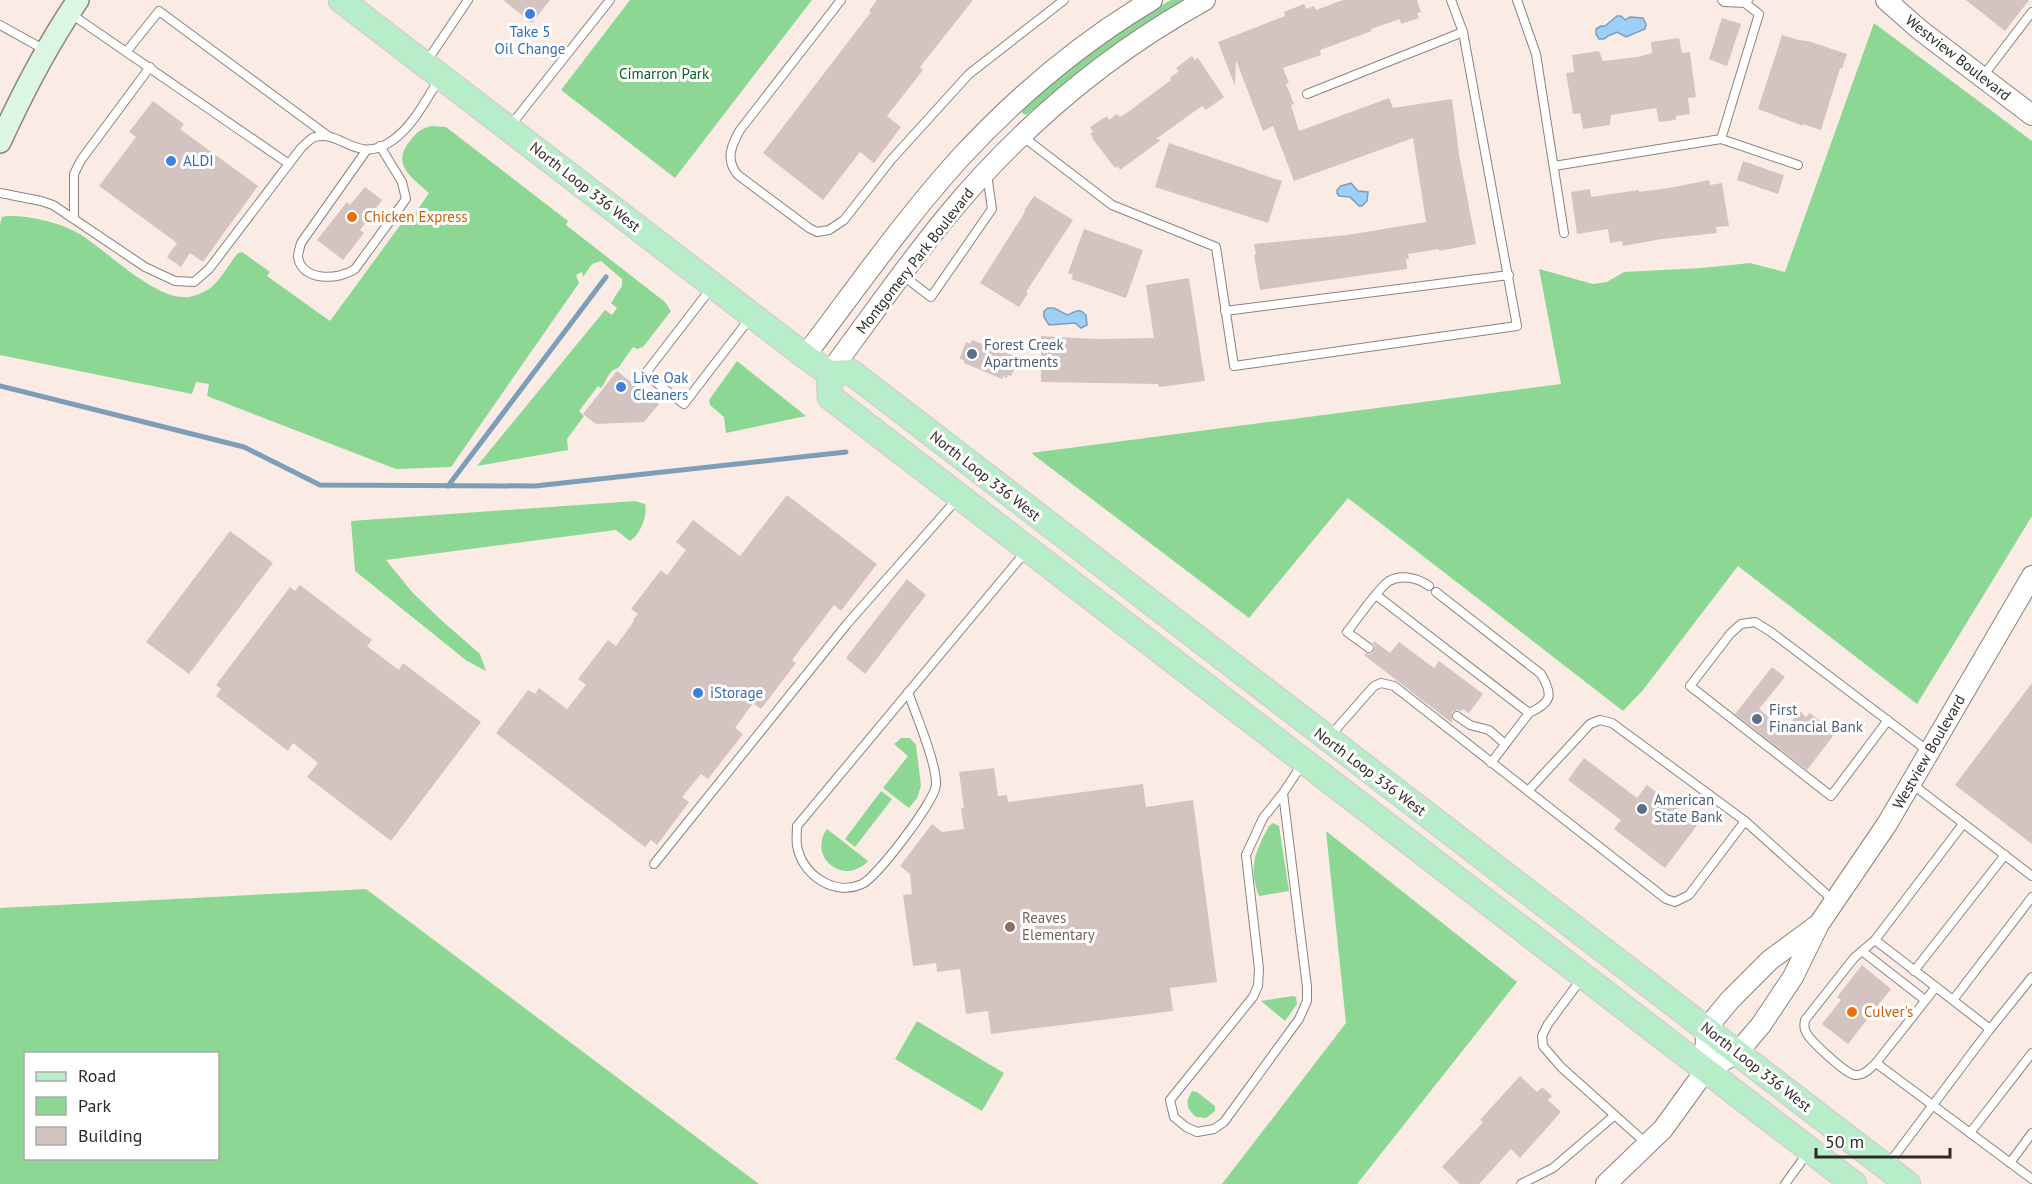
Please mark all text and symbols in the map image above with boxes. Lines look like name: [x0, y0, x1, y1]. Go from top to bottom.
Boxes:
marker: Take 5 Oil Change: [523, 7, 537, 21]
street label: Westview Boulevard: [1902, 11, 2015, 105]
place label: Take 5 Oil Change: [495, 22, 565, 58]
park label: Cimarron Park: [619, 64, 710, 83]
street label: North Loop 336 West: [526, 138, 644, 236]
place label: ALDI: [183, 151, 214, 170]
marker: ALDI: [164, 154, 178, 168]
street label: Montgomery Park Boulevard: [852, 184, 978, 337]
place label: Chicken Express: [364, 207, 468, 226]
marker: Chicken Express: [345, 210, 359, 224]
place label: Forest Creek Apartments: [984, 335, 1064, 371]
marker: Forest Creek Apartments: [965, 347, 979, 361]
place label: Live Oak Cleaners: [633, 368, 689, 404]
marker: Live Oak Cleaners: [614, 380, 628, 394]
street label: North Loop 336 West: [926, 427, 1044, 525]
place label: iStorage: [710, 683, 763, 702]
marker: iStorage: [691, 686, 705, 700]
street label: Westview Boulevard: [1888, 691, 1969, 812]
place label: First Financial Bank: [1769, 700, 1864, 736]
marker: First Financial Bank: [1750, 712, 1764, 726]
street label: North Loop 336 West: [1311, 723, 1430, 820]
place label: American State Bank: [1654, 790, 1723, 826]
marker: American State Bank: [1635, 802, 1649, 816]
place label: Reaves Elementary: [1022, 908, 1095, 944]
marker: Reaves Elementary: [1003, 920, 1017, 934]
place label: Culver's: [1864, 1002, 1913, 1021]
marker: Culver's: [1845, 1005, 1859, 1019]
street label: North Loop 336 West: [1697, 1018, 1815, 1116]
legend: [24, 1052, 219, 1160]
text: Road: [78, 1064, 116, 1087]
text: Park: [78, 1094, 111, 1117]
scale bar: [1816, 1121, 1950, 1159]
text: Building: [78, 1124, 142, 1147]
text: 50 m: [1825, 1130, 1864, 1153]

